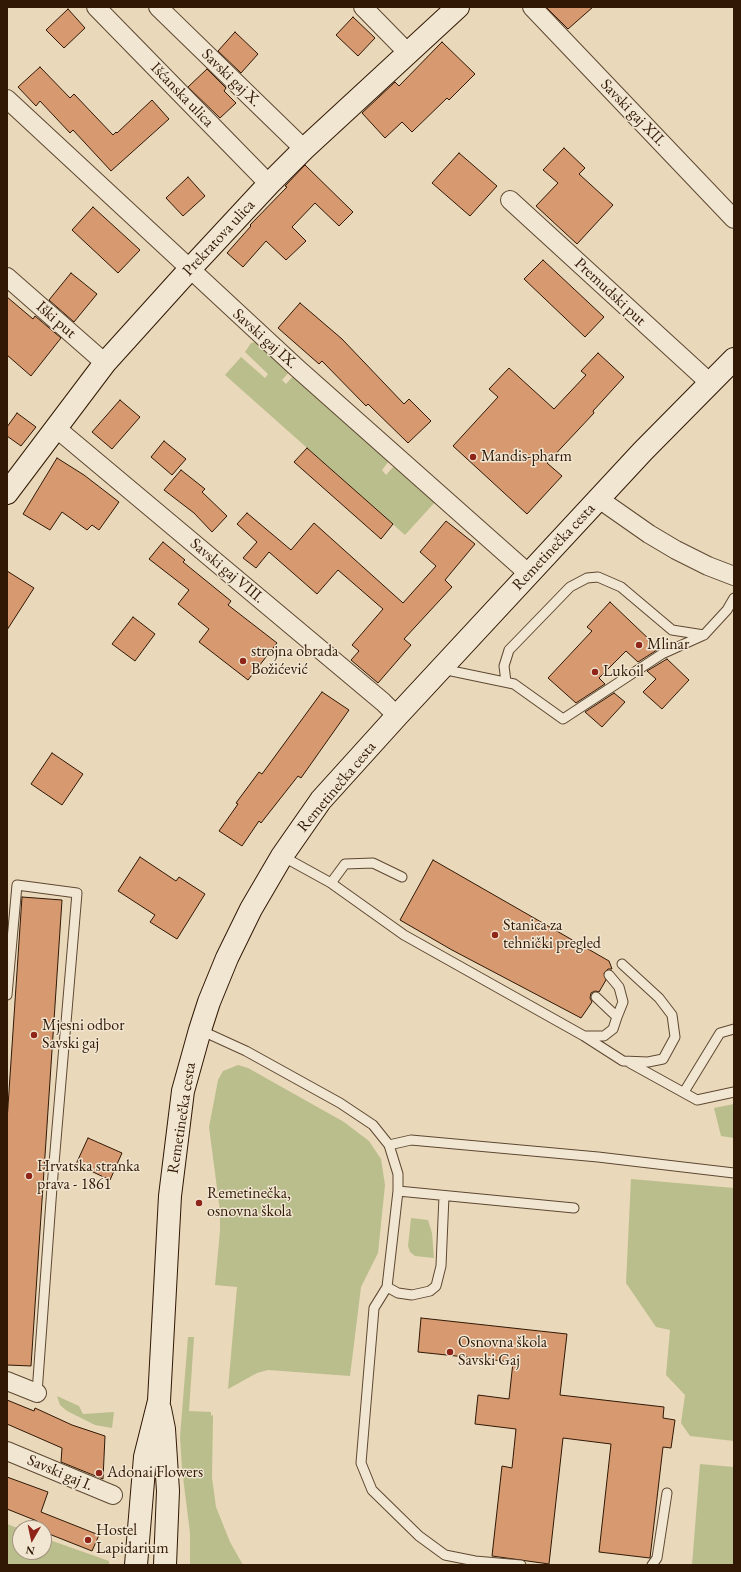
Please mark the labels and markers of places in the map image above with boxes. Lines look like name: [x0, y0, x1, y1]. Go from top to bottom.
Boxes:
place label: Mandis-pharm: [481, 447, 572, 467]
marker: Mandis-pharm: [468, 452, 478, 462]
place label: Mlinar: [647, 635, 689, 655]
marker: Mlinar: [634, 640, 644, 650]
place label: strojna obrada Božićević: [251, 642, 338, 680]
marker: strojna obrada Božićević: [238, 656, 248, 666]
place label: Lukoil: [603, 662, 644, 682]
marker: Lukoil: [590, 667, 600, 677]
place label: Stanica za tehnički pregled: [503, 916, 601, 954]
marker: Stanica za tehnički pregled: [490, 930, 500, 940]
place label: Mjesni odbor Savski gaj: [42, 1016, 125, 1054]
marker: Mjesni odbor Savski gaj: [29, 1030, 39, 1040]
place label: Hrvatska stranka prava - 1861: [37, 1157, 140, 1195]
marker: Hrvatska stranka prava - 1861: [24, 1171, 34, 1181]
place label: Remetinečka, osnovna škola: [207, 1184, 292, 1222]
marker: Remetinečka, osnovna škola: [194, 1198, 204, 1208]
place label: Osnovna škola Savski Gaj: [458, 1333, 547, 1371]
marker: Osnovna škola Savski Gaj: [445, 1347, 455, 1357]
place label: Adonai Flowers: [107, 1463, 203, 1483]
marker: Adonai Flowers: [94, 1468, 104, 1478]
place label: Hostel Lapidarium: [96, 1521, 169, 1559]
marker: Hostel Lapidarium: [83, 1535, 93, 1545]

